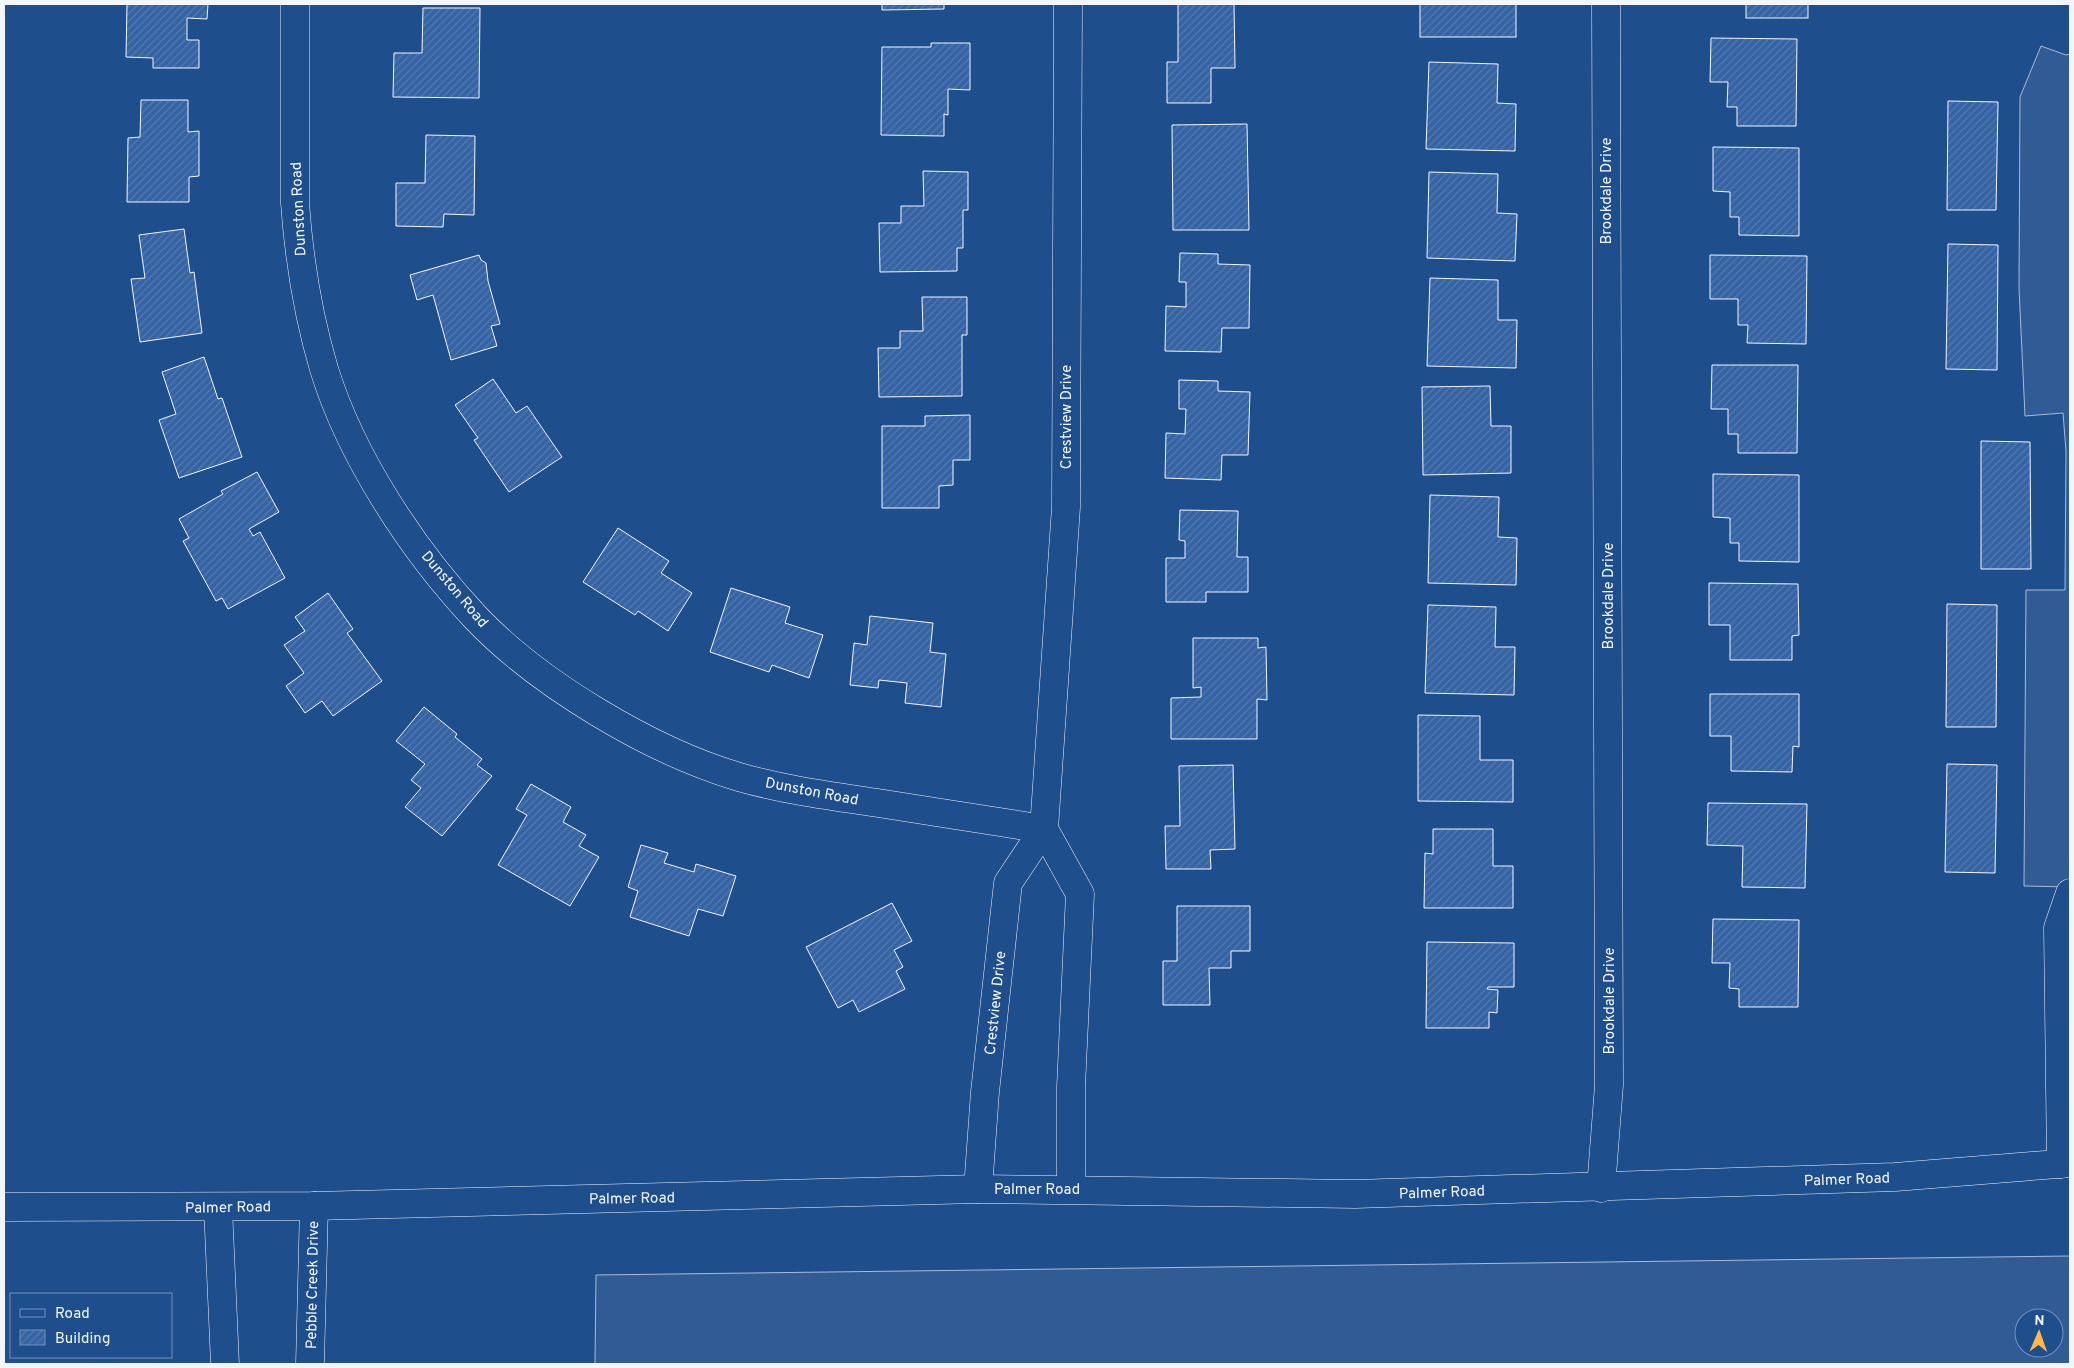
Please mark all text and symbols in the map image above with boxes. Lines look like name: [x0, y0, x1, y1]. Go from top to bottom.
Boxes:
street label: Brookdale Drive: [1598, 137, 1617, 245]
street label: Dunston Road: [288, 161, 311, 257]
street label: Crestview Drive: [1058, 365, 1077, 469]
street label: Brookdale Drive: [1600, 542, 1619, 650]
street label: Dunston Road: [416, 548, 492, 632]
street label: Dunston Road: [763, 774, 860, 811]
street label: Brookdale Drive: [1601, 947, 1620, 1055]
street label: Crestview Drive: [982, 950, 1011, 1056]
street label: Palmer Road: [1804, 1170, 1890, 1191]
street label: Palmer Road: [994, 1181, 1080, 1200]
street label: Palmer Road: [1399, 1183, 1485, 1204]
street label: Palmer Road: [589, 1189, 675, 1210]
street label: Palmer Road: [185, 1198, 271, 1219]
street label: Pebble Creek Drive: [303, 1221, 324, 1349]
legend: [10, 1293, 172, 1358]
text: Road: [55, 1305, 90, 1324]
north arrow: [2014, 1308, 2064, 1358]
text: N: [2034, 1313, 2045, 1330]
text: Building: [55, 1330, 110, 1349]

